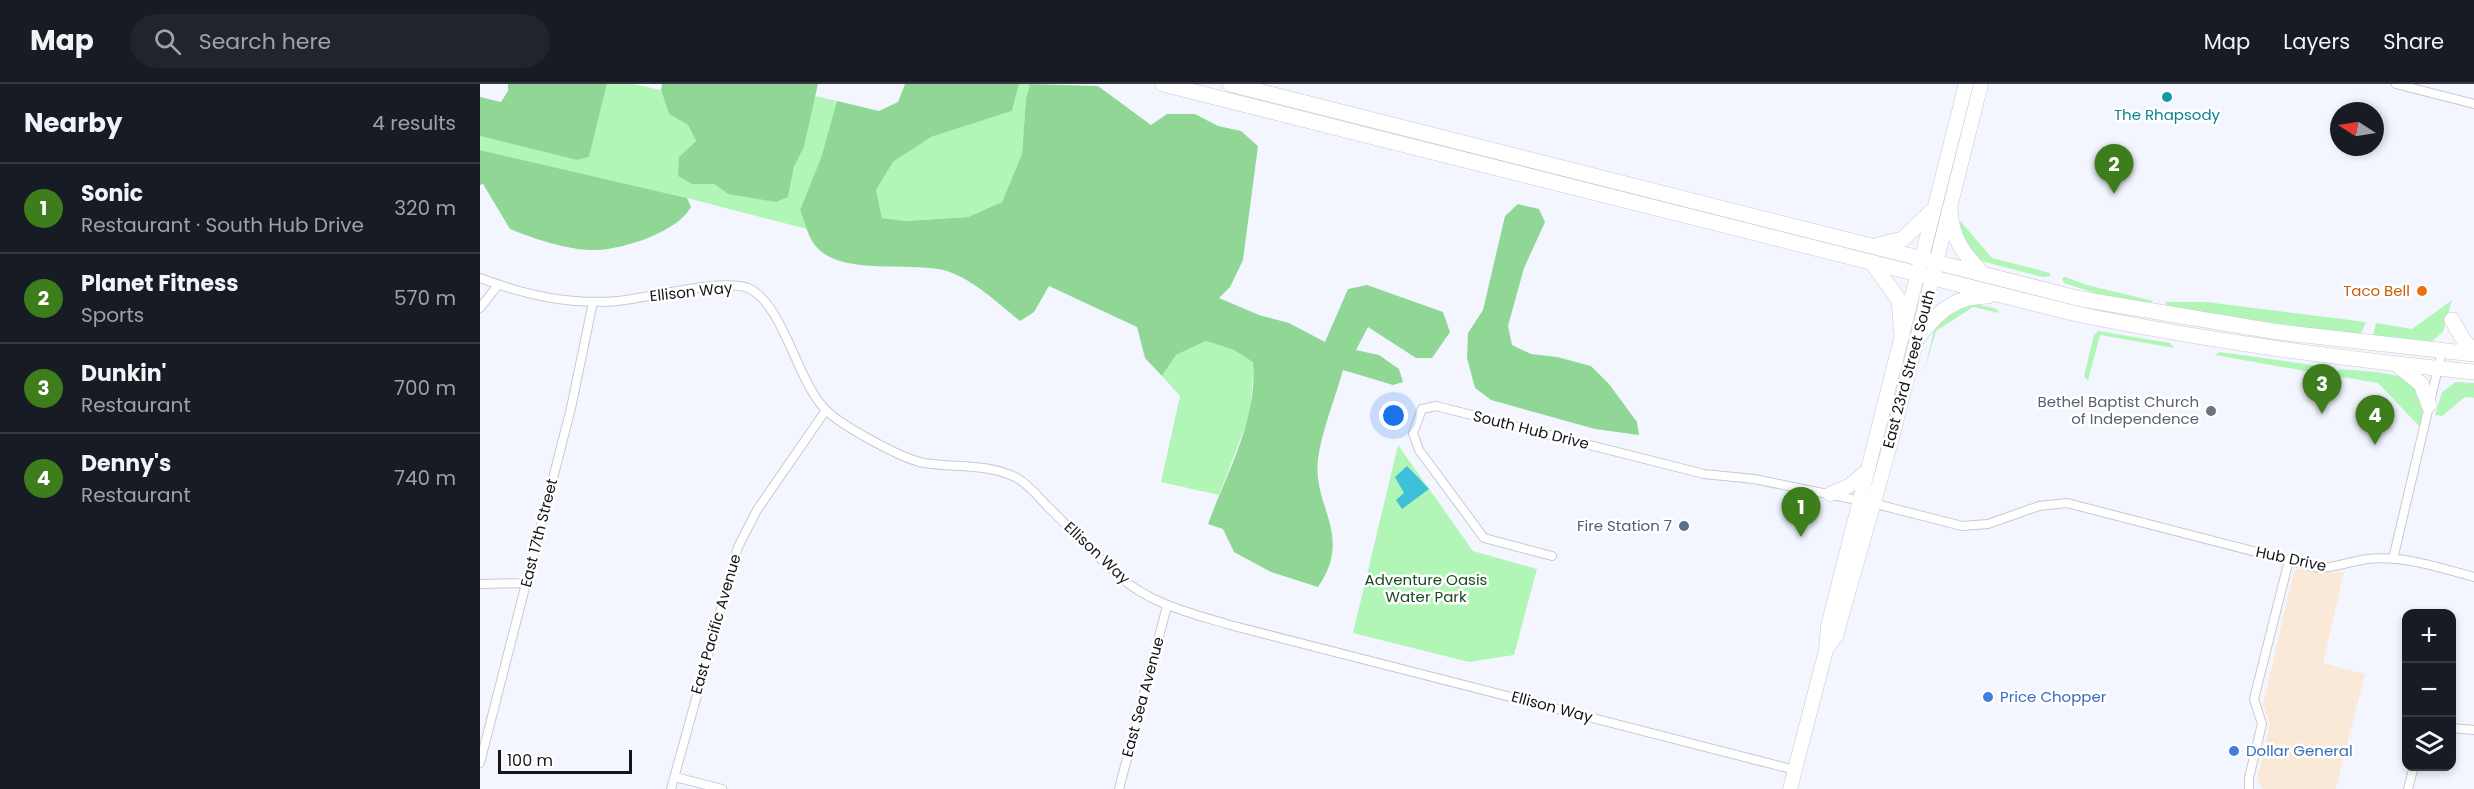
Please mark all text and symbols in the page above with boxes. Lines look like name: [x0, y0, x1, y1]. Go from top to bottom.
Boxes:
search box: [130, 14, 550, 68]
text: Map: [30, 21, 94, 60]
icon: search: [151, 25, 184, 58]
text: Search here: [199, 26, 331, 57]
text: Map: [2204, 27, 2250, 56]
text: Layers: [2283, 27, 2350, 56]
text: Share: [2383, 27, 2444, 56]
marker: The Rhapsody: [2160, 90, 2174, 104]
north arrow: [2330, 102, 2384, 156]
place label: The Rhapsody: [2114, 104, 2221, 125]
text: Nearby: [24, 105, 122, 141]
text: 4 results: [372, 109, 456, 137]
pin: 2: [2094, 144, 2134, 194]
text: Sonic: [81, 178, 143, 209]
text: 1: [40, 194, 47, 222]
text: 320 m: [394, 194, 456, 222]
text: Restaurant · South Hub Drive: [81, 211, 364, 239]
text: Planet Fitness: [81, 268, 239, 299]
street label: Ellison Way: [649, 277, 734, 306]
place label: Taco Bell: [2343, 280, 2410, 301]
text: 2: [38, 284, 49, 312]
text: 570 m: [394, 284, 456, 312]
marker: Taco Bell: [2415, 284, 2429, 298]
street label: East 23rd Street South: [1877, 287, 1940, 450]
text: Sports: [81, 301, 144, 329]
text: Dunkin': [81, 358, 166, 389]
pin: 3: [2302, 364, 2342, 414]
text: 3: [37, 374, 50, 402]
text: 700 m: [394, 374, 456, 402]
text: Restaurant: [81, 391, 191, 419]
place label: Bethel Baptist Church of Independence: [2037, 391, 2199, 429]
pin: 4: [2356, 396, 2394, 445]
your location: [1379, 401, 1408, 430]
marker: Bethel Baptist Church of Independence: [2204, 404, 2218, 418]
street label: South Hub Drive: [1471, 405, 1591, 454]
text: Denny's: [81, 448, 171, 479]
text: 4: [37, 464, 50, 492]
text: 740 m: [394, 464, 456, 492]
street label: East 17th Street: [515, 476, 562, 589]
text: Restaurant: [81, 481, 191, 509]
pin: 1: [1782, 488, 1820, 537]
place label: Fire Station 7: [1577, 515, 1672, 536]
street label: Ellison Way: [1060, 517, 1135, 589]
marker: Fire Station 7: [1677, 519, 1691, 533]
street label: Hub Drive: [2254, 541, 2328, 576]
street label: East Pacific Avenue: [685, 551, 746, 696]
park label: Adventure Oasis Water Park: [1365, 569, 1488, 607]
map controls: [2402, 609, 2456, 771]
button: +: [2402, 609, 2456, 663]
street label: East Sea Avenue: [1116, 634, 1169, 759]
button: −: [2402, 663, 2456, 717]
street label: Ellison Way: [1509, 686, 1595, 728]
place label: Price Chopper: [2000, 686, 2107, 707]
marker: Price Chopper: [1981, 690, 1995, 704]
button: layers: [2402, 717, 2456, 771]
place label: Dollar General: [2246, 740, 2353, 761]
marker: Dollar General: [2227, 744, 2241, 758]
scale bar: [498, 747, 632, 774]
text: 100 m: [507, 749, 553, 772]

